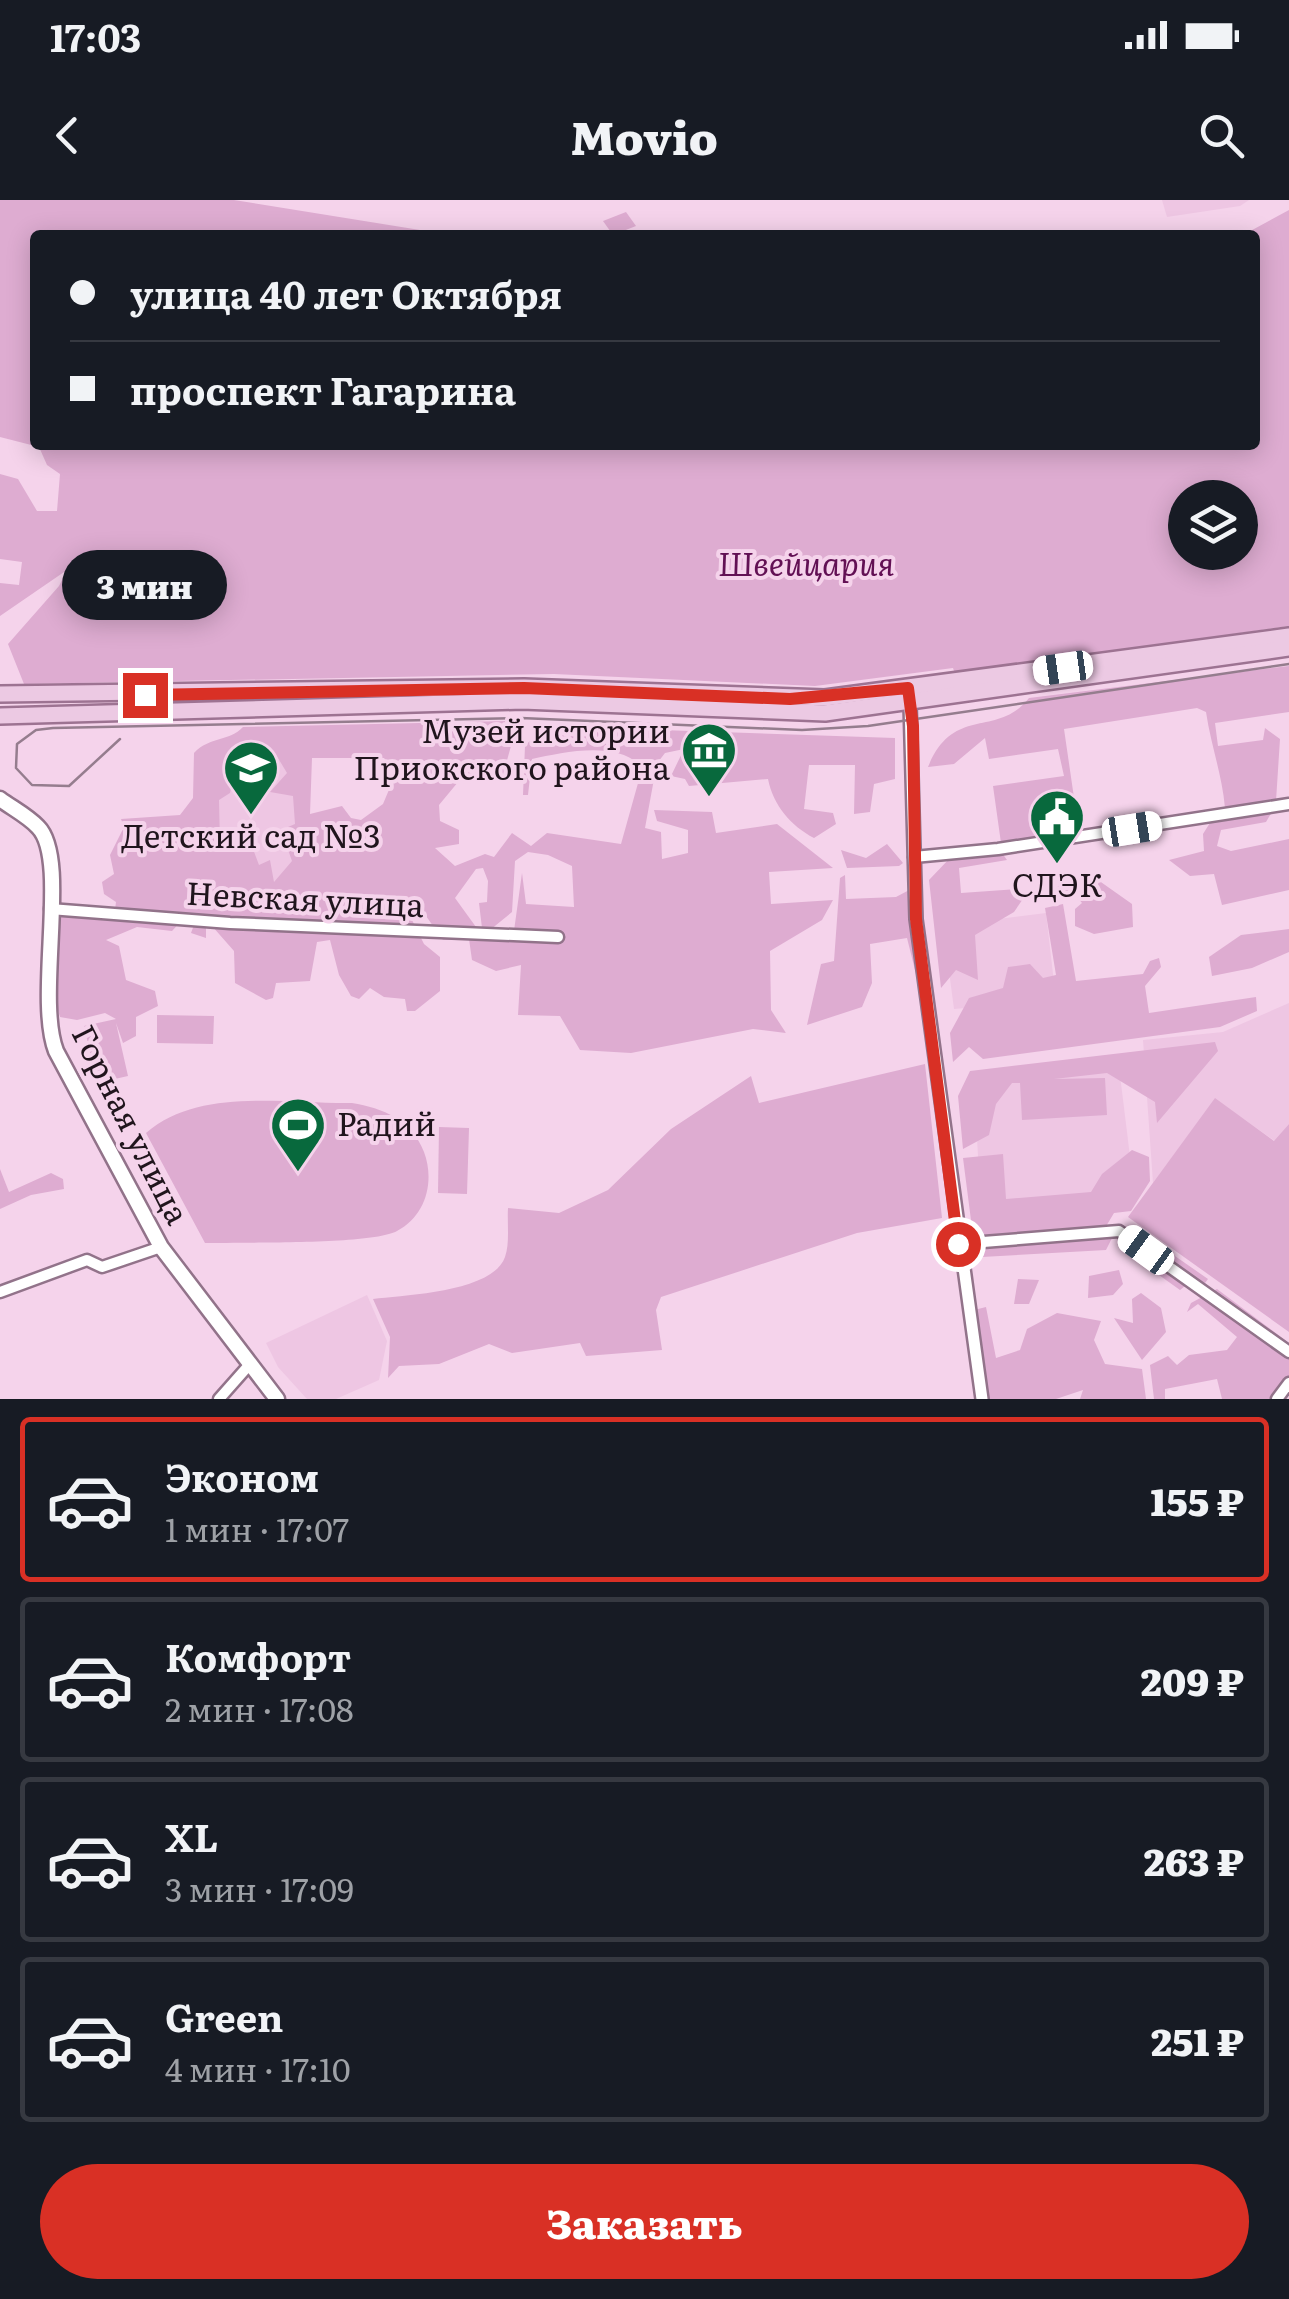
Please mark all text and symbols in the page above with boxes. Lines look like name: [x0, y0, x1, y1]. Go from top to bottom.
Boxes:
text: 17:03: [50, 7, 141, 64]
text: Movio: [571, 102, 718, 169]
icon: back: [40, 108, 95, 163]
icon: search: [1194, 108, 1249, 163]
text: улица 40 лет Октября: [130, 264, 562, 321]
text: проспект Гагарина: [130, 360, 516, 417]
map controls: [1168, 480, 1258, 570]
button: layers: [1168, 480, 1258, 570]
park label: Швейцария: [718, 538, 894, 586]
callout: 3 мин: [62, 550, 228, 620]
text: 3 мин: [96, 561, 193, 609]
car: [1031, 649, 1095, 687]
route end: [123, 673, 168, 718]
place label: Музей истории Приокского района: [353, 705, 671, 790]
museum icon: Музей истории Приокского района: [679, 720, 739, 799]
school or university icon: Детский сад №3: [221, 738, 281, 817]
public building icon: СДЭК: [1027, 787, 1087, 866]
car: [1100, 809, 1164, 849]
place label: Детский сад №3: [121, 810, 381, 858]
place label: СДЭК: [1012, 859, 1102, 907]
street label: Невская улица: [185, 867, 426, 927]
street label: Горная улица: [62, 1016, 204, 1232]
sports icon: Радий: [268, 1095, 328, 1174]
place label: Радий: [337, 1098, 436, 1146]
car: [1113, 1220, 1179, 1280]
route start: [936, 1222, 981, 1267]
text: Эконом: [165, 1447, 319, 1504]
icon: car: [45, 1455, 135, 1545]
text: 155 ₽: [1150, 1471, 1244, 1528]
text: 1 мин · 17:07: [165, 1504, 349, 1552]
text: Комфорт: [165, 1627, 351, 1684]
icon: car: [45, 1635, 135, 1725]
text: 209 ₽: [1141, 1651, 1244, 1708]
text: 2 мин · 17:08: [165, 1684, 354, 1732]
text: XL: [165, 1807, 218, 1864]
icon: car: [45, 1815, 135, 1905]
text: 263 ₽: [1144, 1831, 1244, 1888]
text: 3 мин · 17:09: [165, 1864, 354, 1912]
text: Green: [165, 1987, 283, 2044]
icon: car: [45, 1995, 135, 2085]
text: 251 ₽: [1151, 2011, 1244, 2068]
text: 4 мин · 17:10: [165, 2044, 350, 2092]
button: Заказать: [40, 2164, 1249, 2279]

